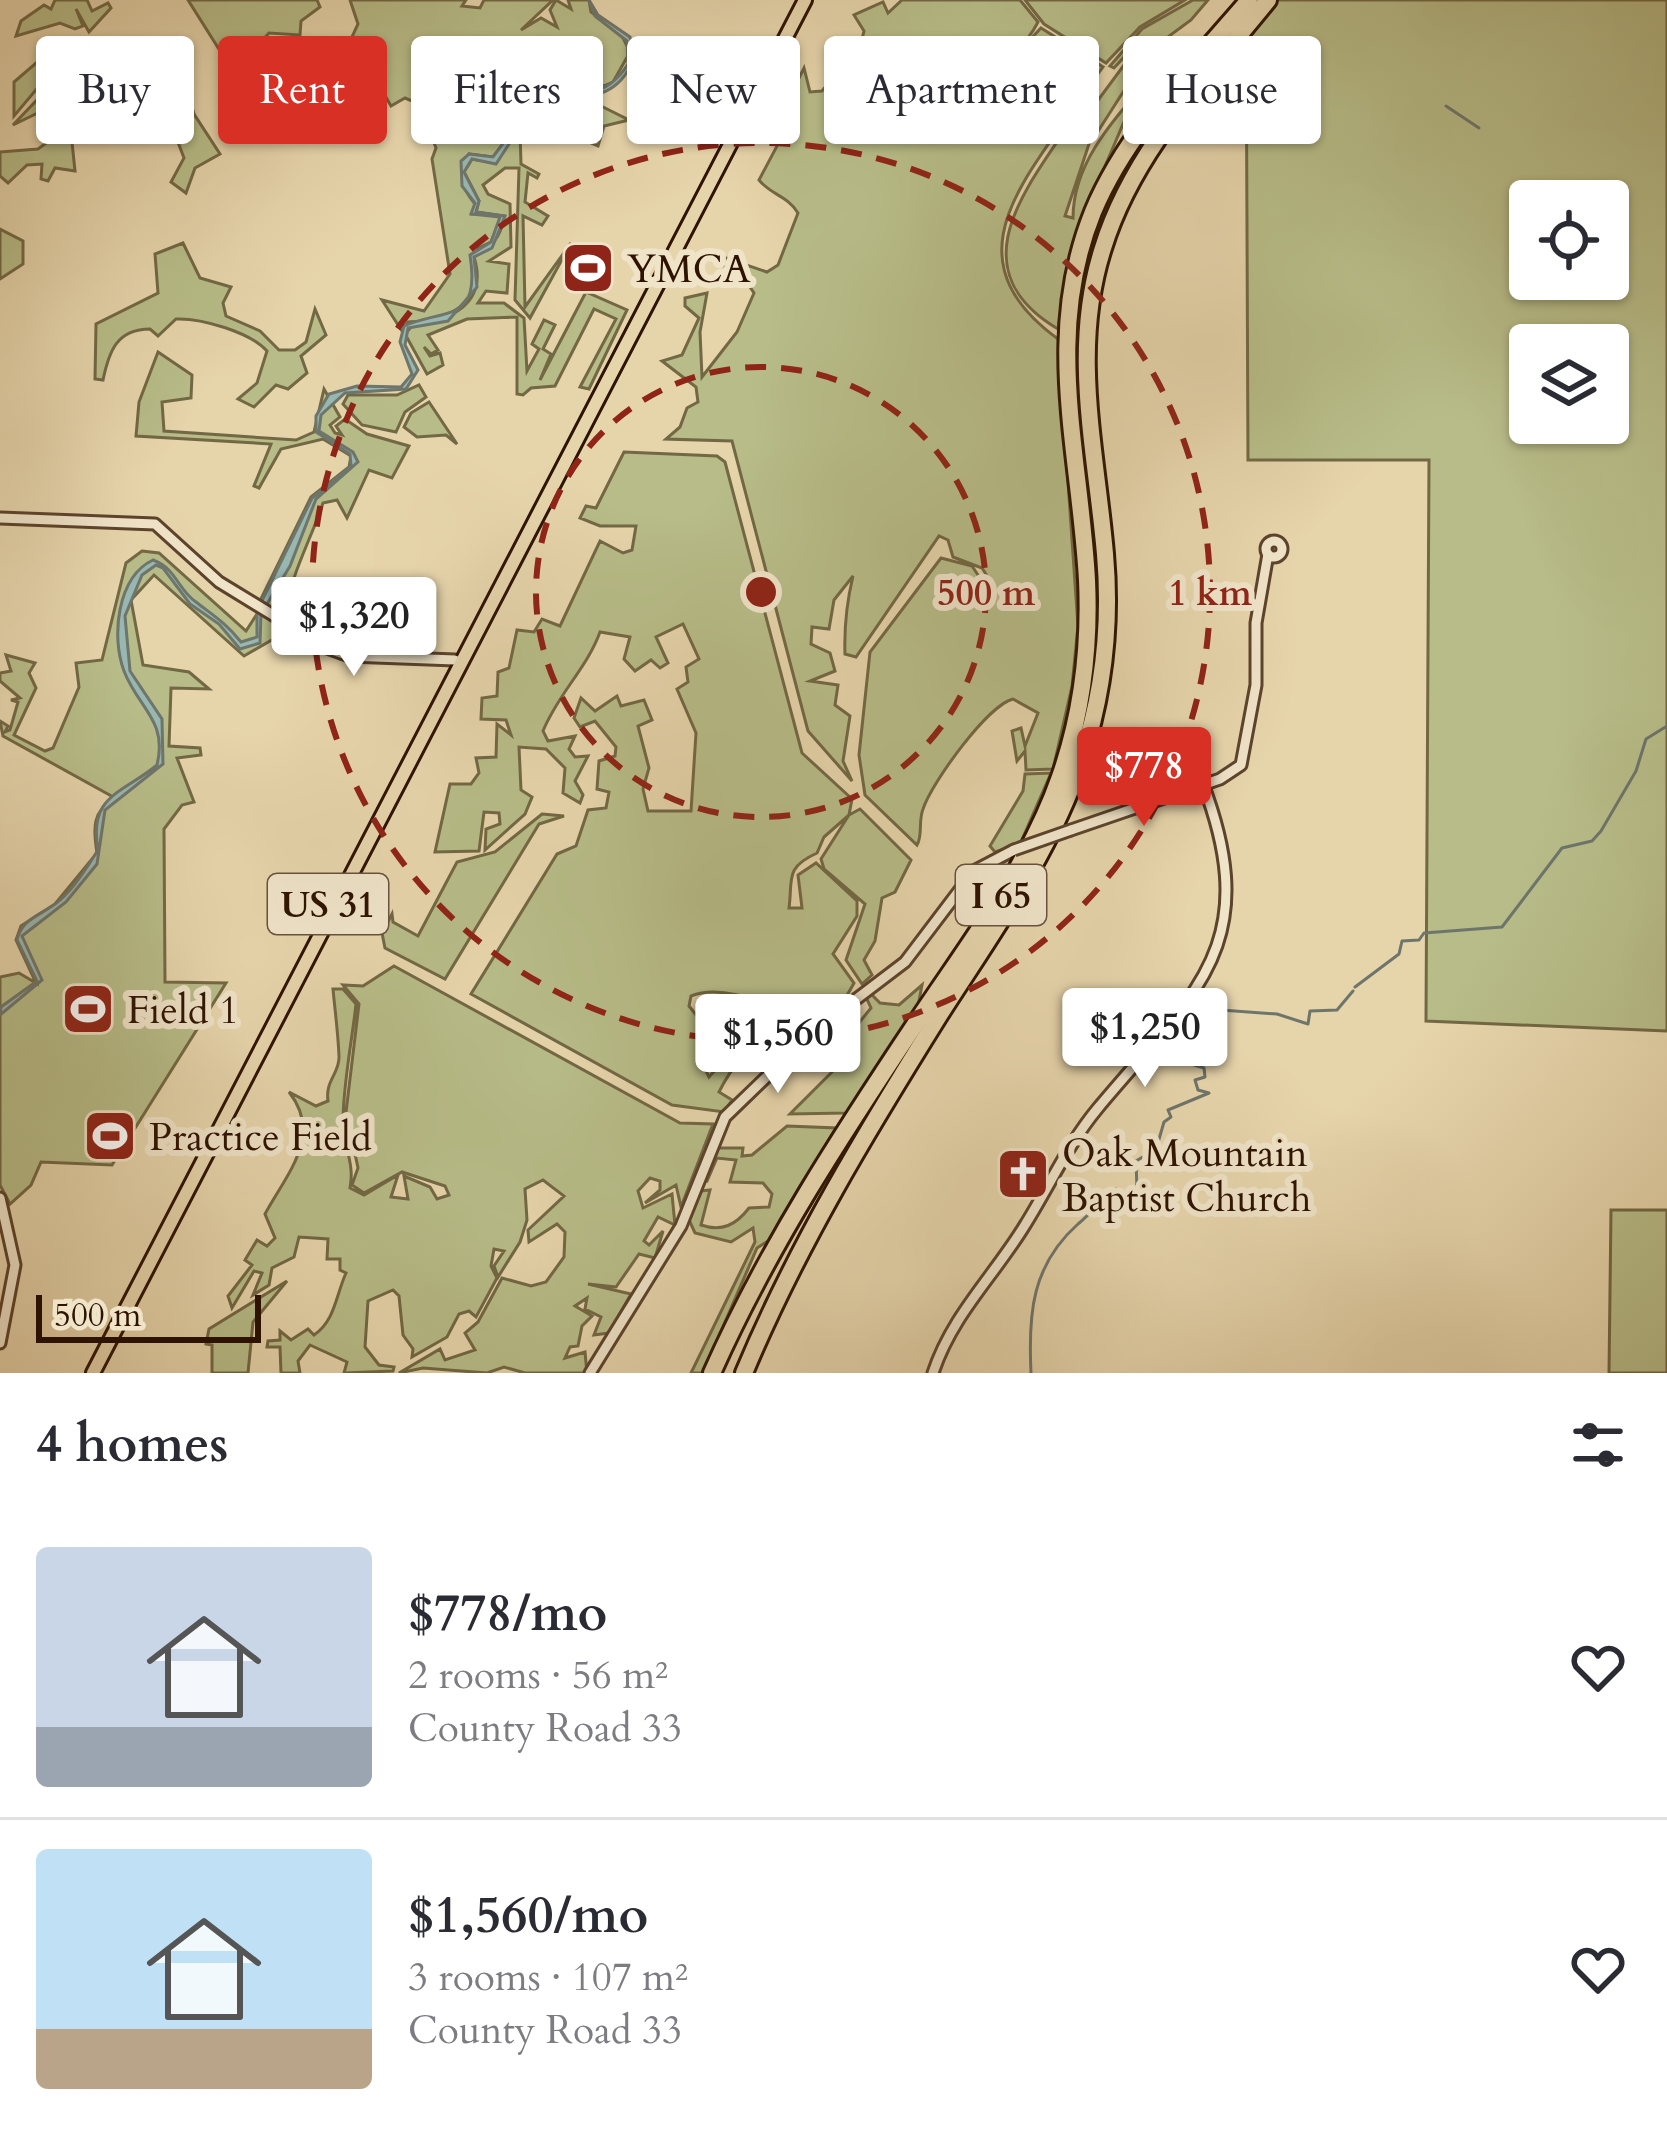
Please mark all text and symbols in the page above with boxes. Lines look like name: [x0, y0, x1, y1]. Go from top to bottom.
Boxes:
chip: Buy: [36, 36, 194, 144]
chip: Rent: [218, 36, 387, 144]
chip: Filters: [411, 36, 603, 144]
chip: New: [627, 36, 800, 144]
chip: Apartment: [824, 36, 1099, 144]
chip: House: [1123, 36, 1321, 144]
map controls: [1509, 180, 1629, 444]
button: locate: [1509, 180, 1629, 300]
sports icon: YMCA: [560, 240, 616, 296]
place label: YMCA: [627, 243, 751, 296]
button: layers: [1509, 324, 1629, 444]
text: 500 m: [937, 569, 1036, 618]
text: 1 km: [1168, 569, 1253, 618]
centre of rings: [740, 571, 782, 613]
pin: $1,320: [256, 577, 452, 679]
text: $1,320: [298, 589, 410, 642]
pin: $778: [1073, 727, 1215, 829]
text: $778: [1104, 739, 1184, 792]
road number: I 65: [956, 865, 1046, 925]
road number: US 31: [268, 874, 388, 934]
sports icon: Field 1: [60, 981, 116, 1037]
place label: Field 1: [127, 984, 239, 1037]
pin: $1,250: [1047, 988, 1243, 1090]
pin: $1,560: [680, 994, 876, 1096]
text: $1,250: [1089, 1000, 1201, 1053]
text: $1,560: [722, 1006, 834, 1059]
sports icon: Practice Field: [82, 1108, 138, 1164]
place label: Practice Field: [149, 1111, 372, 1164]
place label: Oak Mountain Baptist Church: [1062, 1127, 1311, 1225]
church icon: Oak Mountain Baptist Church: [995, 1146, 1051, 1202]
scale bar: [36, 1289, 261, 1342]
text: 500 m: [54, 1293, 141, 1338]
text: 4 homes: [36, 1410, 228, 1480]
icon: filters: [1565, 1412, 1631, 1478]
text: $778/mo: [408, 1579, 607, 1649]
icon: home: [132, 1595, 276, 1739]
icon: heart: [1565, 1634, 1631, 1700]
text: 2 rooms · 56 m²: [408, 1649, 668, 1702]
text: County Road 33: [408, 1702, 682, 1755]
text: $1,560/mo: [408, 1881, 648, 1951]
icon: home: [132, 1897, 276, 2041]
icon: heart: [1565, 1936, 1631, 2002]
text: 3 rooms · 107 m²: [408, 1951, 688, 2004]
text: County Road 33: [408, 2004, 682, 2057]

